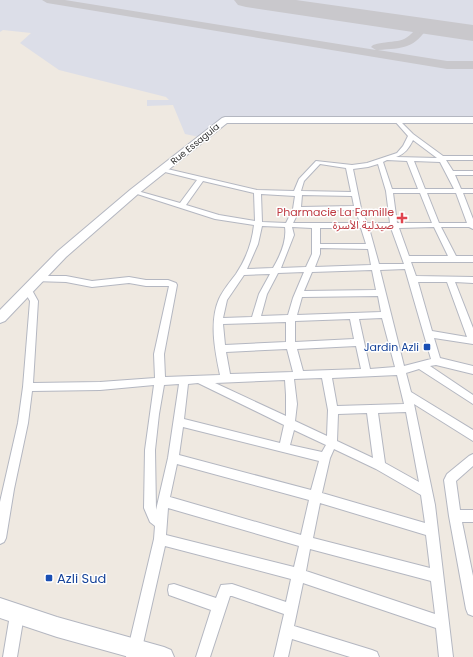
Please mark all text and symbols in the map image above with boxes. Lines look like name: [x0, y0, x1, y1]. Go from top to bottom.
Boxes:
street label: Rue Essaguia: [168, 121, 222, 167]
place label: Pharmacie La Famille صيدلية الأسرة: [277, 204, 394, 233]
marker: Pharmacie La Famille صيدلية الأسرة: [397, 213, 407, 223]
place label: Jardin Azli: [364, 339, 419, 355]
marker: Jardin Azli: [422, 342, 432, 352]
place label: Azli Sud: [57, 569, 106, 588]
marker: Azli Sud: [44, 573, 54, 583]

